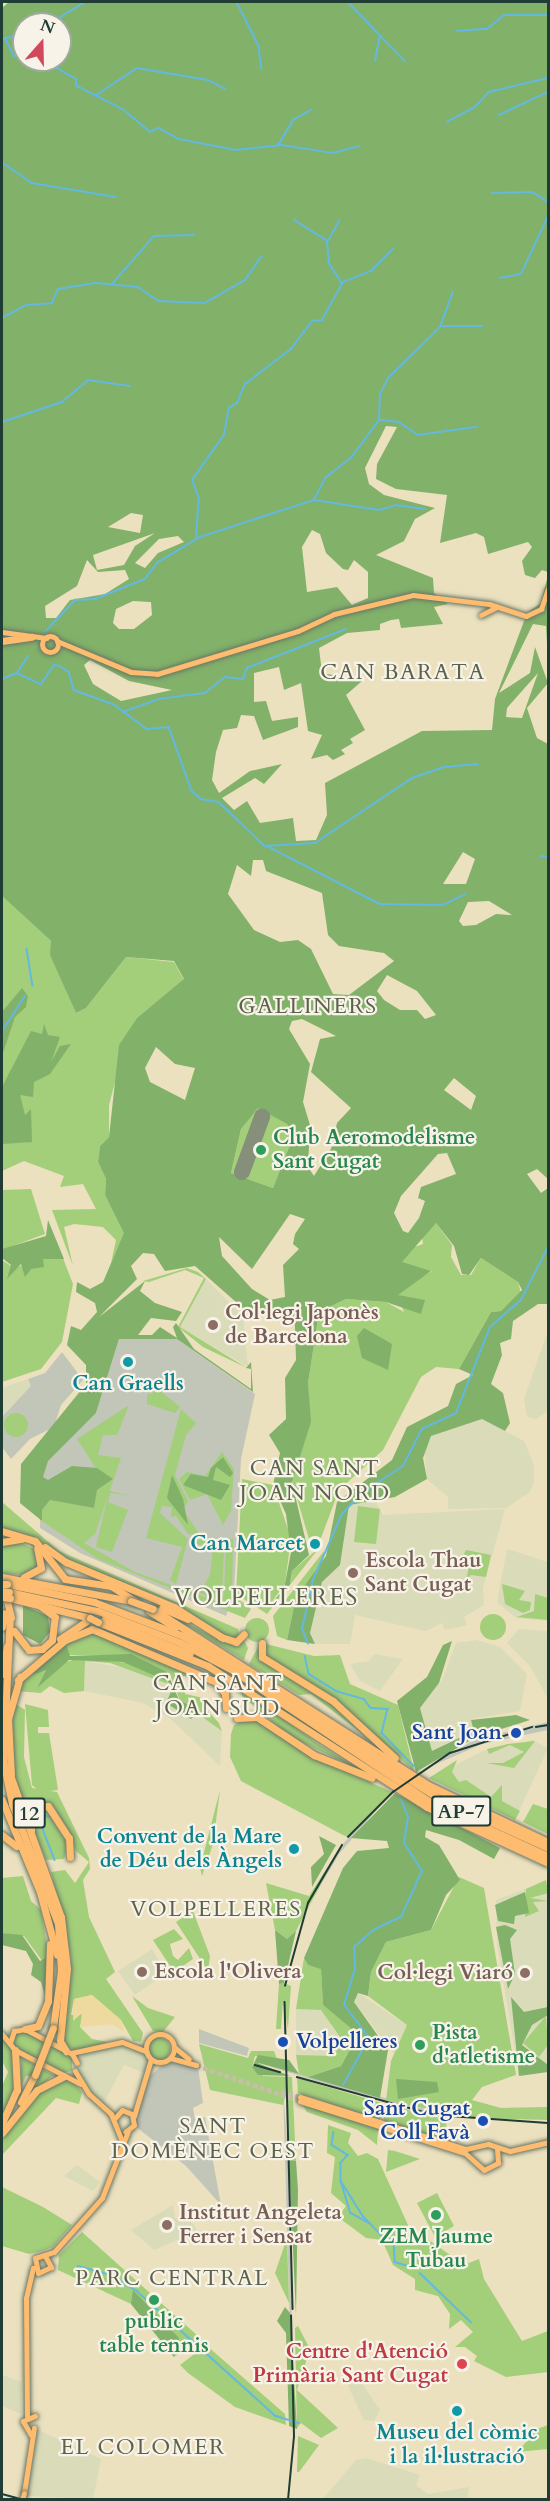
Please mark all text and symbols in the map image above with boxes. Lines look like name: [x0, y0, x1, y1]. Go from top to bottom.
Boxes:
north arrow: [12, 12, 72, 72]
text: N: [37, 14, 58, 40]
district label: CAN BARATA: [320, 660, 486, 686]
district label: GALLINERS: [238, 994, 378, 1020]
place label: Club Aeromodelisme Sant Cugat: [273, 1125, 475, 1175]
marker: Club Aeromodelisme Sant Cugat: [254, 1143, 268, 1157]
place label: Col·legi Japonès de Barcelona: [225, 1300, 379, 1350]
marker: Col·legi Japonès de Barcelona: [206, 1318, 220, 1332]
marker: Can Graells: [121, 1355, 135, 1369]
place label: Can Graells: [72, 1371, 184, 1397]
district label: CAN SANT JOAN NORD: [239, 1455, 391, 1506]
place label: Can Marcet: [190, 1531, 303, 1557]
marker: Can Marcet: [308, 1537, 322, 1551]
place label: Escola Thau Sant Cugat: [365, 1548, 482, 1598]
marker: Escola Thau Sant Cugat: [346, 1566, 360, 1580]
district label: VOLPELLERES: [173, 1584, 359, 1612]
district label: CAN SANT JOAN SUD: [153, 1670, 283, 1722]
place label: Sant Joan: [412, 1720, 502, 1746]
marker: Sant Joan: [507, 1724, 525, 1742]
road number: AP-7: [431, 1794, 491, 1828]
road number: 12: [12, 1796, 46, 1830]
place label: Convent de la Mare de Déu dels Àngels: [97, 1824, 282, 1874]
marker: Convent de la Mare de Déu dels Àngels: [287, 1842, 301, 1856]
district label: VOLPELLERES: [130, 1897, 302, 1923]
place label: Escola l'Olivera: [154, 1959, 302, 1985]
place label: Col·legi Viaró: [377, 1960, 513, 1986]
marker: Escola l'Olivera: [135, 1965, 149, 1979]
marker: Col·legi Viaró: [518, 1966, 532, 1980]
place label: Pista d'atletisme: [432, 2020, 535, 2070]
place label: Volpelleres: [296, 2029, 397, 2055]
marker: Volpelleres: [274, 2033, 292, 2051]
marker: Pista d'atletisme: [413, 2038, 427, 2052]
place label: Sant Cugat Coll Favà: [364, 2096, 470, 2146]
marker: Sant Cugat Coll Favà: [474, 2112, 492, 2130]
district label: SANT DOMÈNEC OEST: [111, 2113, 315, 2164]
place label: Institut Angeleta Ferrer i Sensat: [179, 2200, 342, 2250]
marker: ZEM Jaume Tubau: [429, 2208, 443, 2222]
marker: Institut Angeleta Ferrer i Sensat: [160, 2218, 174, 2232]
place label: ZEM Jaume Tubau: [379, 2224, 493, 2274]
district label: PARC CENTRAL: [75, 2266, 269, 2292]
marker: public table tennis: [147, 2293, 161, 2307]
place label: public table tennis: [99, 2309, 209, 2359]
place label: Centre d'Atenció Primària Sant Cugat: [252, 2339, 448, 2389]
marker: Centre d'Atenció Primària Sant Cugat: [453, 2355, 471, 2373]
marker: Museu del còmic i la il·lustració: [450, 2404, 464, 2418]
place label: Museu del còmic i la il·lustració: [376, 2420, 538, 2470]
district label: EL COLOMER: [60, 2435, 226, 2461]

